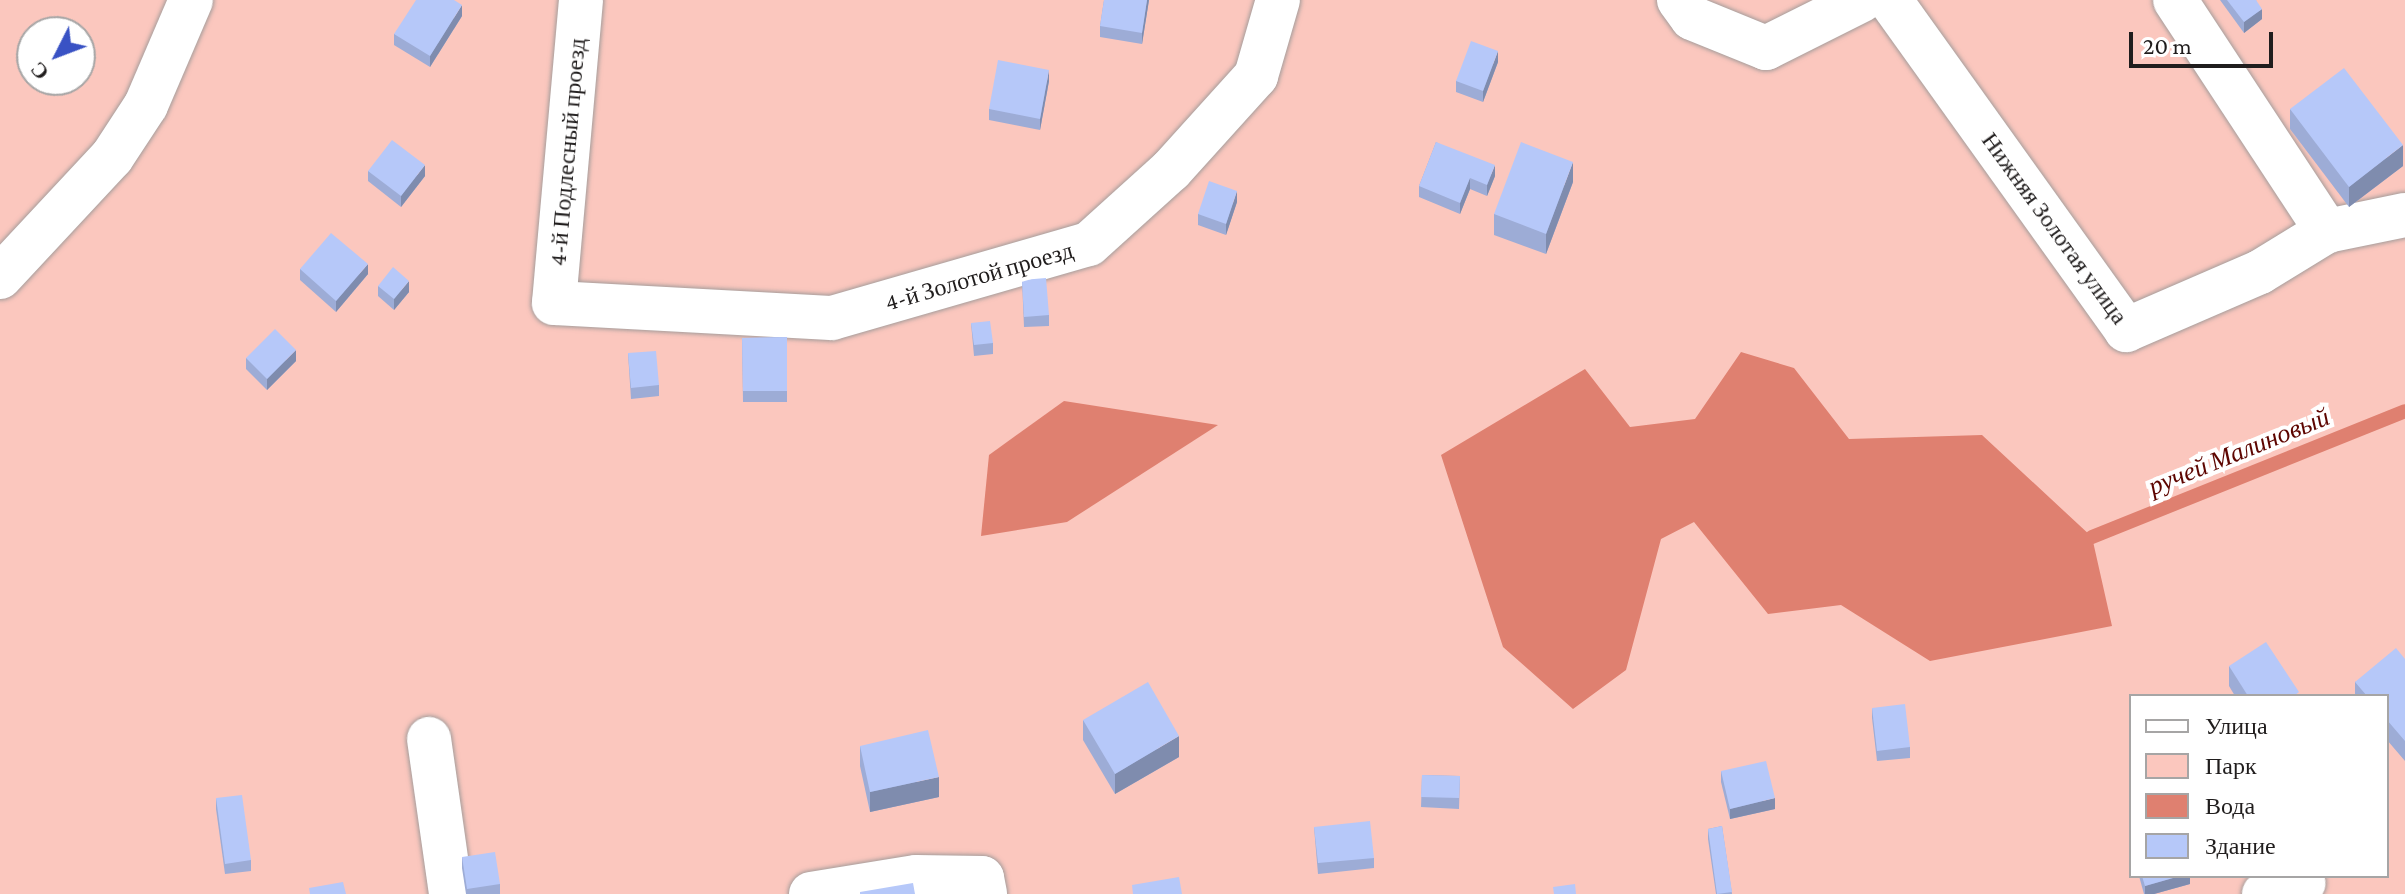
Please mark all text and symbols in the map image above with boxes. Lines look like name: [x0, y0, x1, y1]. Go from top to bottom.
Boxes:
north arrow: [16, 16, 96, 96]
scale bar: [2133, 16, 2277, 66]
text: 20 m: [2143, 32, 2192, 59]
street label: 4-й Подлесный проезд: [543, 37, 591, 267]
text: С: [25, 57, 54, 85]
street label: Нижняя Золотая улица: [1976, 127, 2134, 329]
street label: 4-й Золотой проезд: [882, 235, 1076, 317]
water label: ручей Малиновый: [2144, 401, 2334, 503]
legend: [2129, 694, 2389, 878]
text: Улица: [2205, 712, 2268, 739]
text: Парк: [2205, 752, 2257, 779]
text: Вода: [2205, 792, 2255, 819]
text: Здание: [2205, 832, 2276, 859]

